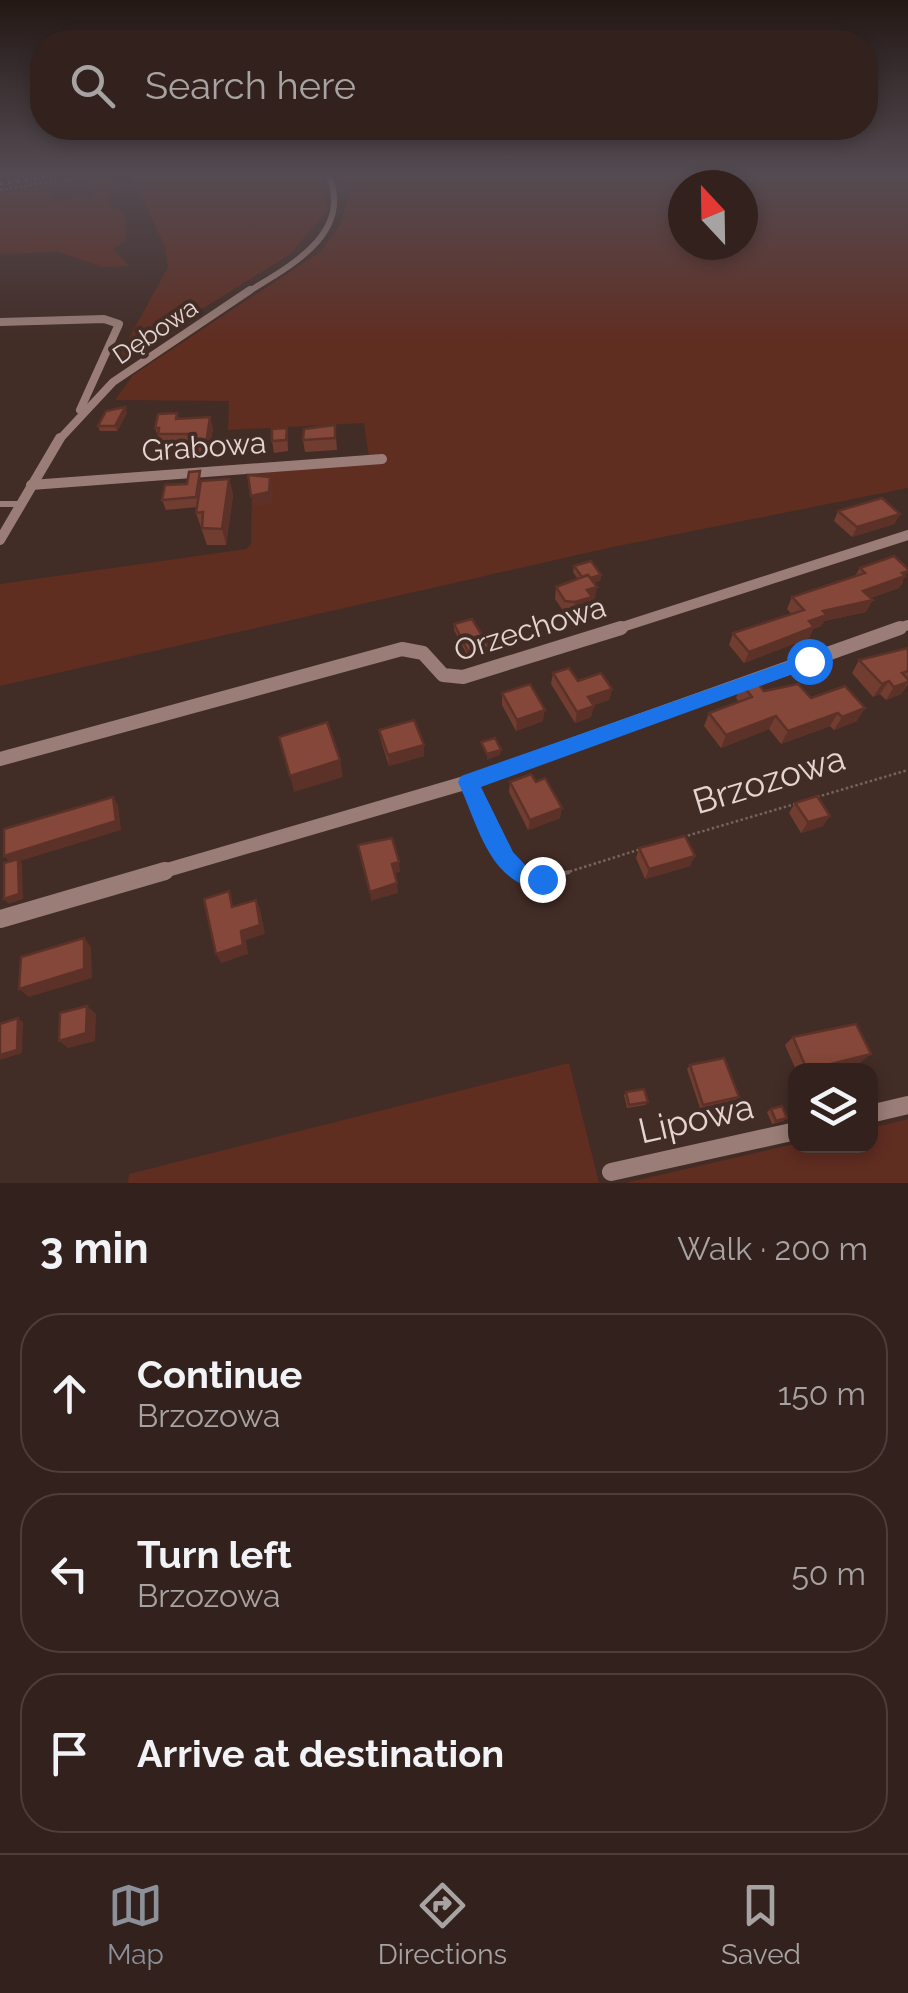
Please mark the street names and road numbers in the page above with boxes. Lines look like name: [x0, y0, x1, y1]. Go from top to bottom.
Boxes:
street label: Dębowa: [107, 292, 203, 370]
street label: Grabowa: [141, 425, 267, 468]
street label: Orzechowa: [450, 589, 610, 668]
street label: Brzozowa: [688, 737, 850, 822]
street label: Lipowa: [634, 1085, 757, 1152]

